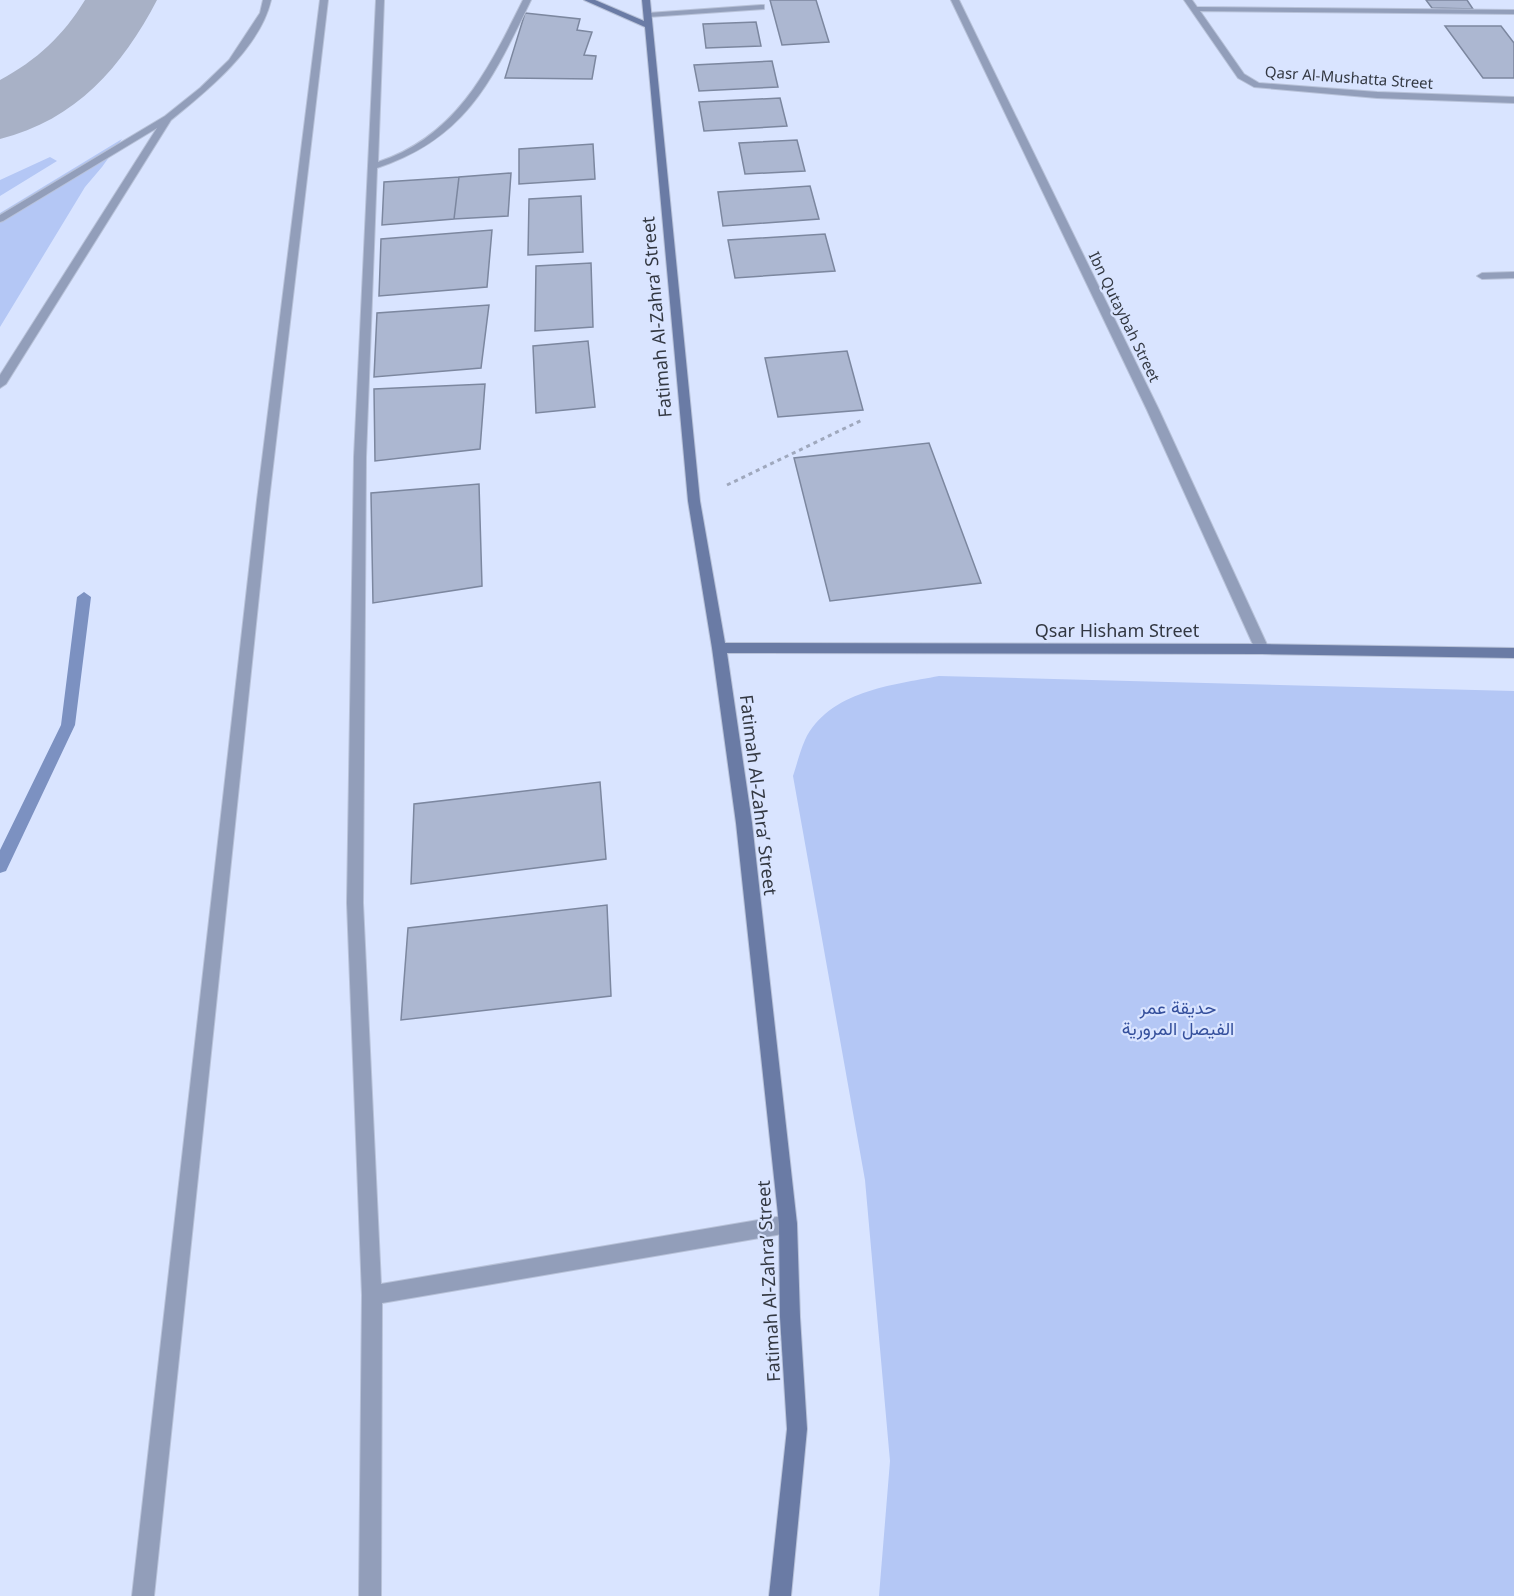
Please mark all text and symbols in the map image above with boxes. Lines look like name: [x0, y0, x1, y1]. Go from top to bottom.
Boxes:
street label: Qasr Al-Mushatta Street: [1264, 61, 1434, 93]
street label: Fatimah Al-Zahra’ Street: [635, 215, 677, 419]
street label: Ibn Qutaybah Street: [1085, 248, 1165, 386]
street label: Qsar Hisham Street: [1035, 618, 1200, 642]
street label: Fatimah Al-Zahra’ Street: [735, 693, 783, 897]
park label: حديقة عمر الفيصل المرورية: [1122, 995, 1234, 1040]
street label: Fatimah Al-Zahra’ Street: [751, 1179, 785, 1382]

